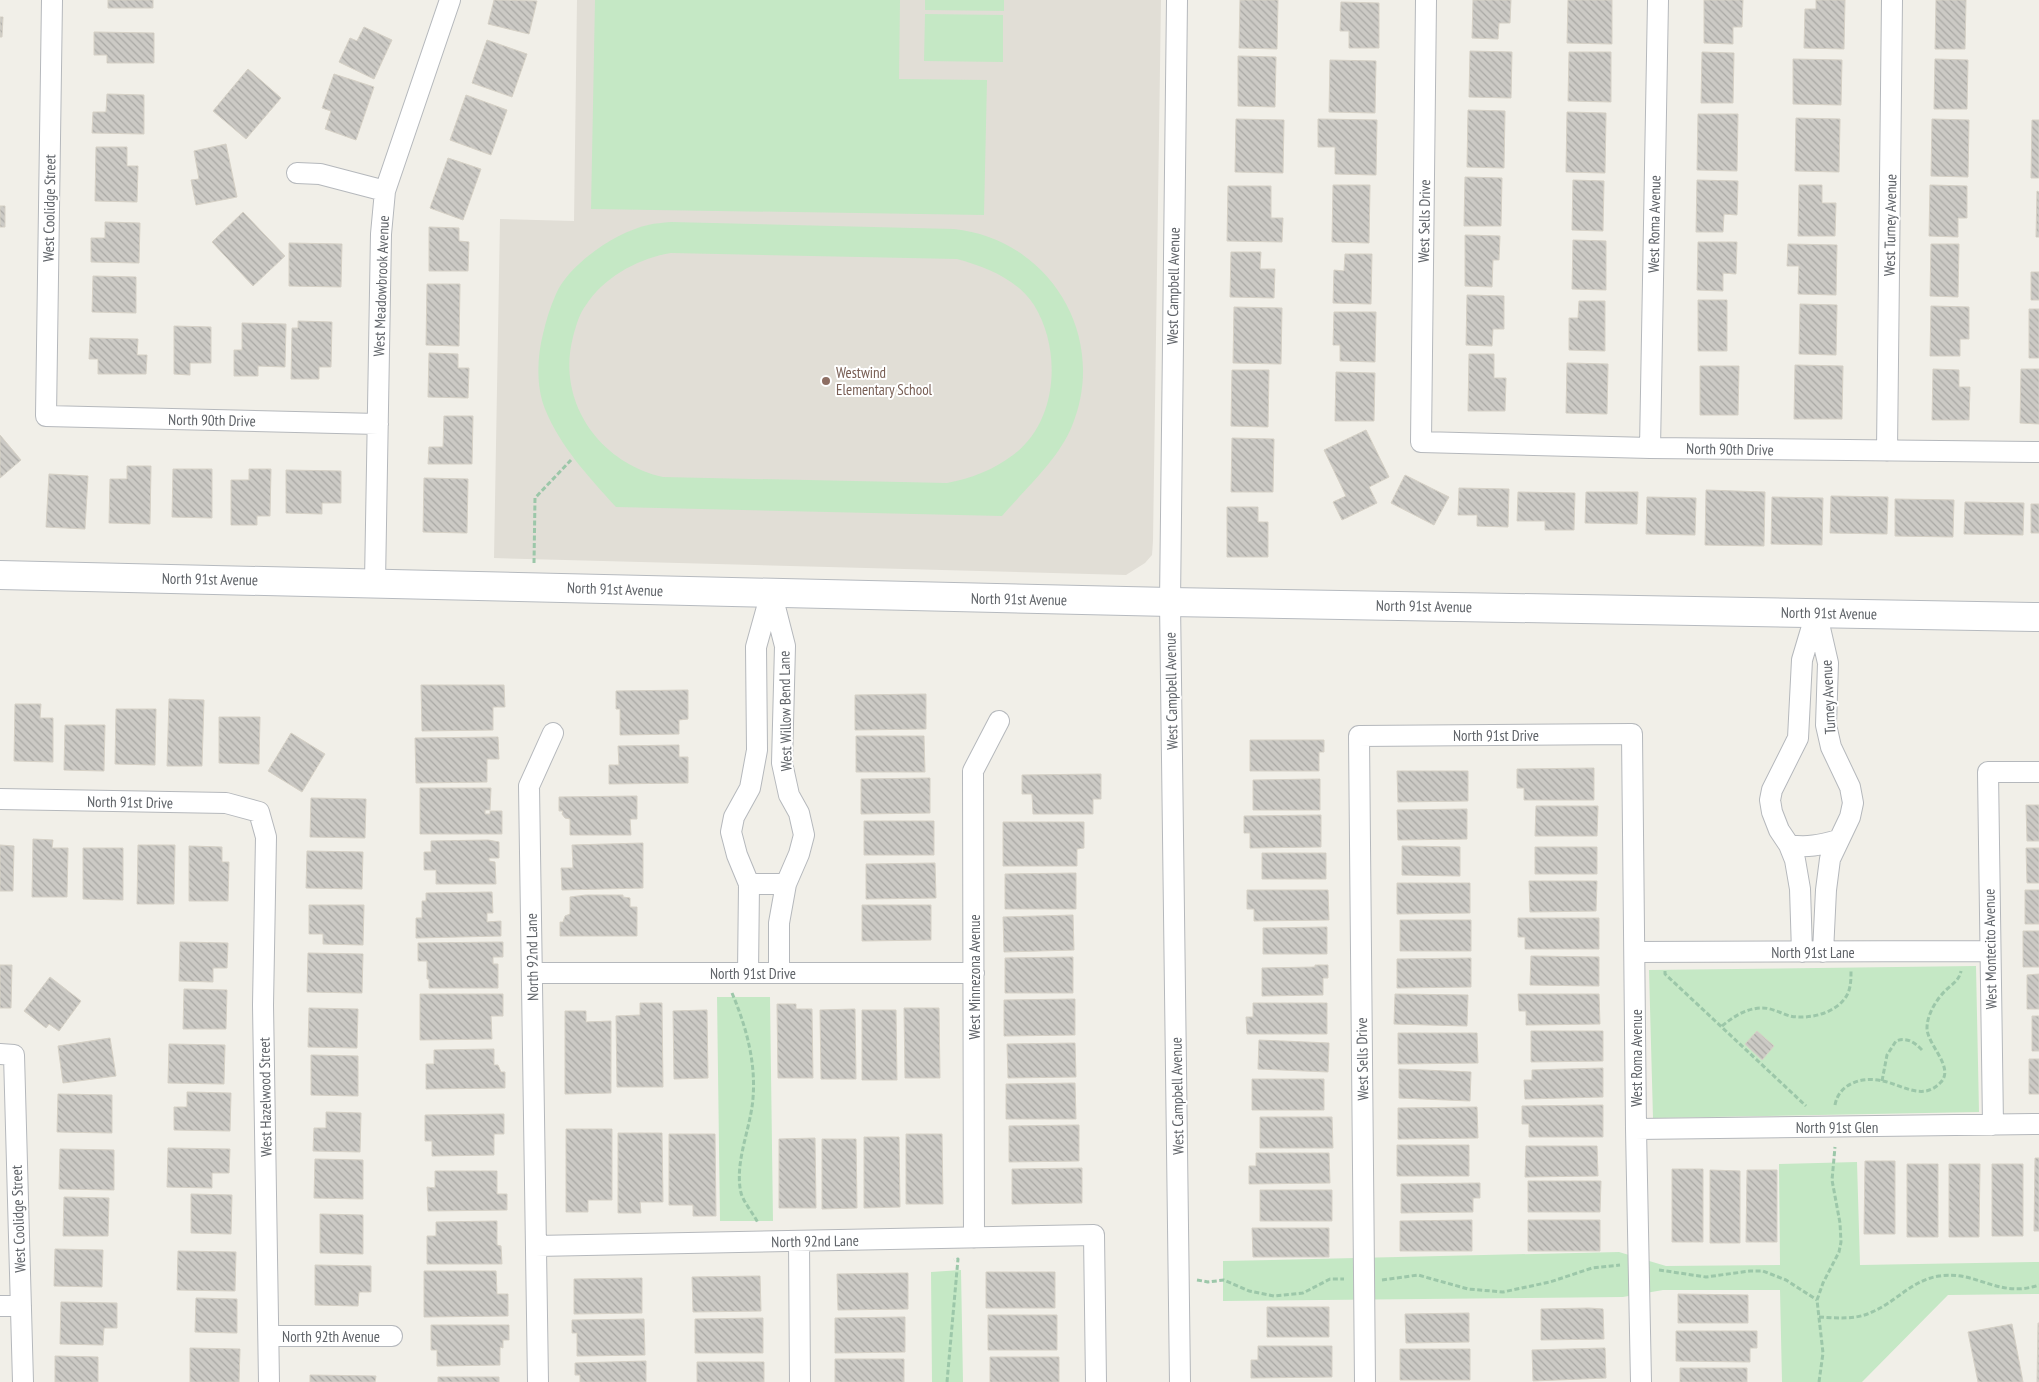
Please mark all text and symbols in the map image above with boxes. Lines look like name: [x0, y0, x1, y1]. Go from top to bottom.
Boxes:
street label: West Coolidge Street: [39, 154, 59, 262]
street label: West Turney Avenue: [1880, 174, 1900, 276]
street label: West Roma Avenue: [1644, 175, 1664, 273]
street label: West Sells Drive: [1414, 179, 1434, 263]
street label: West Meadowbrook Avenue: [369, 215, 393, 357]
street label: West Campbell Avenue: [1162, 227, 1184, 345]
place label: Westwind Elementary School: [836, 363, 933, 399]
marker: Westwind Elementary School: [820, 375, 832, 387]
street label: North 90th Drive: [168, 410, 256, 430]
street label: North 90th Drive: [1686, 439, 1774, 459]
street label: North 91st Avenue: [162, 569, 258, 589]
street label: North 91st Avenue: [567, 578, 663, 600]
street label: North 91st Avenue: [971, 589, 1067, 609]
street label: North 91st Avenue: [1376, 596, 1472, 616]
street label: North 91st Avenue: [1781, 603, 1877, 623]
street label: West Campbell Avenue: [1160, 632, 1182, 750]
street label: West Willow Bend Lane: [774, 651, 796, 771]
street label: Turney Avenue: [1817, 659, 1839, 735]
street label: North 91st Drive: [1453, 726, 1539, 745]
street label: North 91st Drive: [87, 792, 173, 812]
street label: West Montecito Avenue: [1979, 889, 2001, 1009]
street label: North 92nd Lane: [522, 913, 542, 1001]
street label: West Minnezona Avenue: [965, 914, 984, 1040]
street label: North 91st Lane: [1771, 943, 1855, 962]
street label: North 91st Drive: [710, 964, 796, 983]
street label: West Roma Avenue: [1627, 1009, 1646, 1107]
street label: West Sells Drive: [1352, 1017, 1372, 1101]
street label: West Hazelwood Street: [254, 1037, 276, 1157]
street label: West Campbell Avenue: [1166, 1037, 1188, 1155]
street label: North 91st Glen: [1796, 1118, 1878, 1137]
street label: West Coolidge Street: [7, 1165, 29, 1273]
street label: North 92nd Lane: [771, 1231, 859, 1251]
street label: North 92th Avenue: [282, 1327, 380, 1346]

